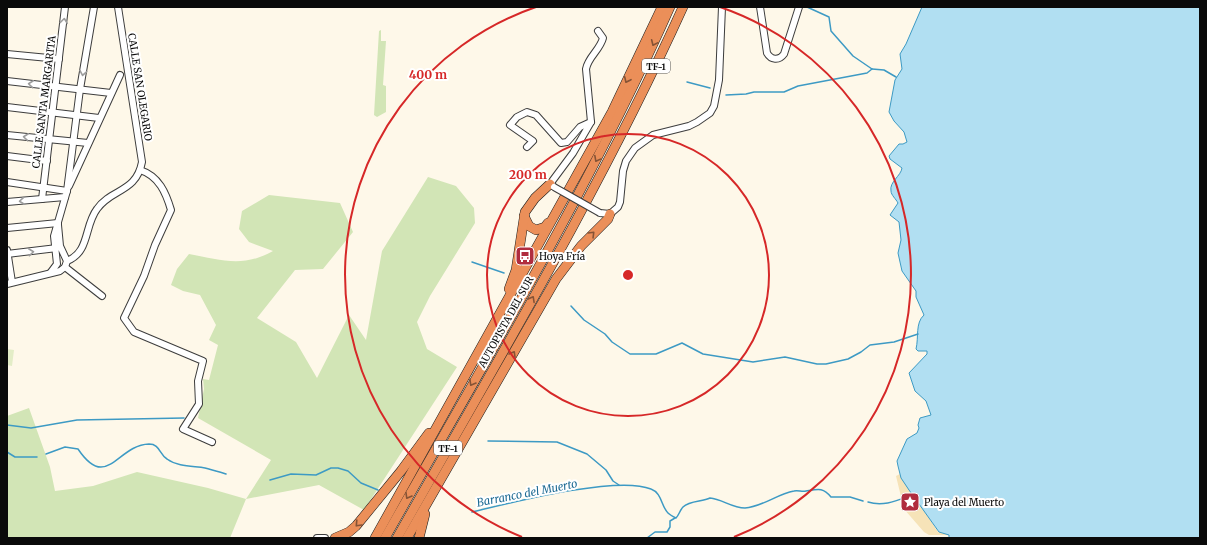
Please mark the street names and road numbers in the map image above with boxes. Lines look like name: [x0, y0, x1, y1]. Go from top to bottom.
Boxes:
street label: CALLE SAN OLEGARIO: [125, 32, 155, 142]
street label: CALLE SANTA MARGARITA: [29, 34, 59, 169]
road number: TF-1: [642, 59, 670, 73]
street label: AUTOPISTA DEL SUR: [475, 274, 536, 371]
road number: TF-1: [434, 441, 462, 455]

